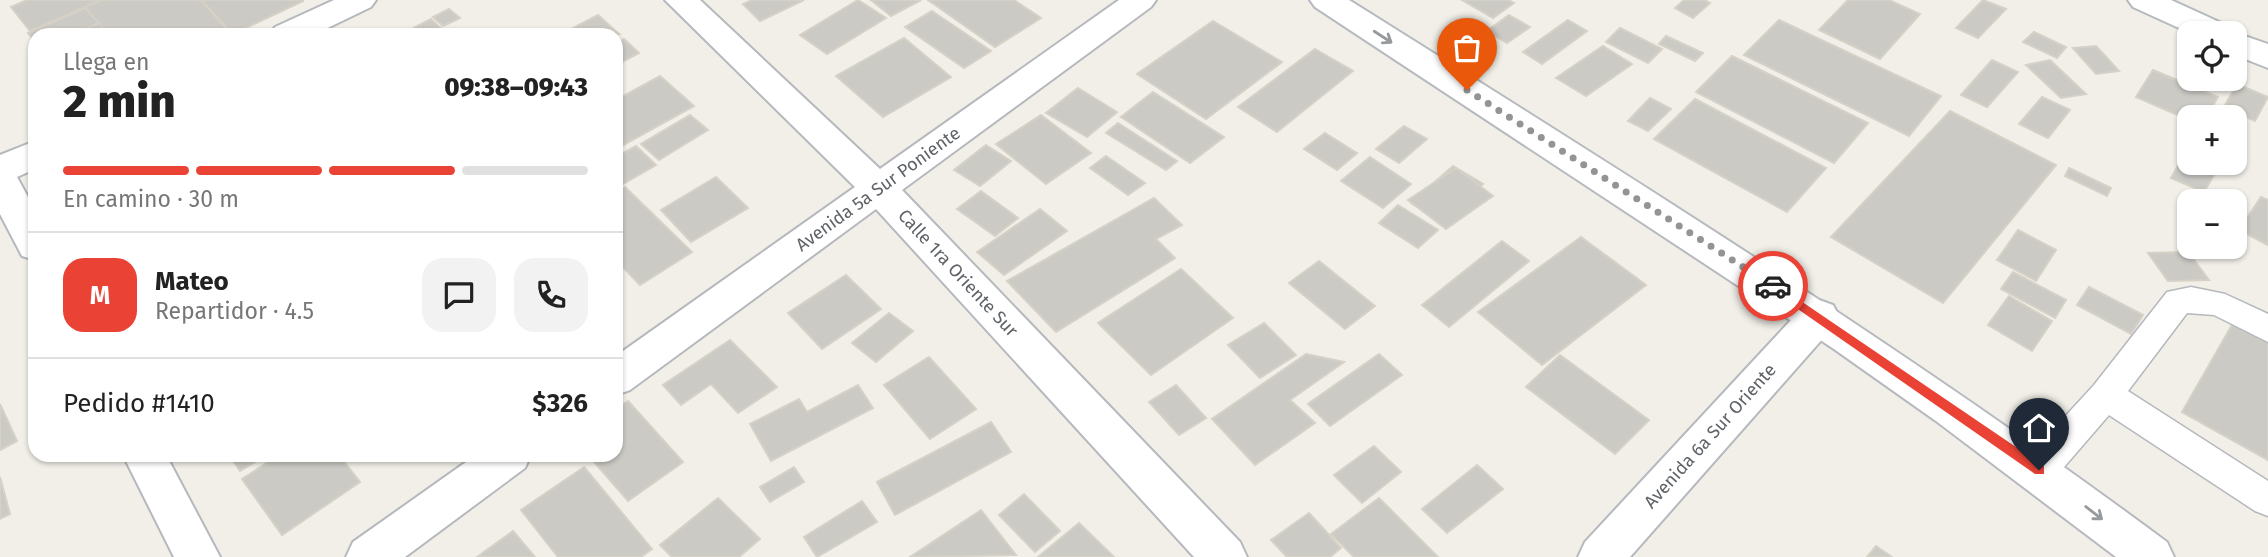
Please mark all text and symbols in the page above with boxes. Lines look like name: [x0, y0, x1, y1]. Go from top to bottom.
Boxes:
pin: [1437, 18, 1497, 90]
map controls: [2177, 21, 2247, 259]
button: locate: [2177, 21, 2247, 91]
icon: bag: [1448, 29, 1486, 67]
one-way arrow: [1373, 30, 1393, 44]
text: Llega en: [63, 48, 149, 76]
text: 09:38–09:43: [444, 72, 588, 103]
text: 2 min: [63, 74, 176, 129]
button: +: [2177, 105, 2247, 175]
street label: Avenida 5a Sur Poniente: [791, 122, 965, 256]
text: En camino · 30 m: [63, 185, 239, 213]
button: −: [2177, 189, 2247, 259]
street label: Calle 1ra Oriente Sur: [893, 205, 1023, 341]
courier: [1738, 251, 1808, 321]
button: chat: [422, 258, 496, 332]
button: phone: [514, 258, 588, 332]
text: Mateo: [155, 266, 229, 297]
icon: car: [1754, 267, 1792, 305]
text: M: [90, 280, 110, 311]
text: Repartidor · 4.5: [155, 297, 314, 325]
street label: Avenida 6a Sur Oriente: [1639, 359, 1781, 513]
text: Pedido #1410: [63, 388, 215, 419]
text: $326: [532, 388, 588, 419]
pin: [2009, 398, 2069, 470]
icon: home: [2020, 409, 2058, 447]
one-way arrow: [2084, 505, 2103, 520]

